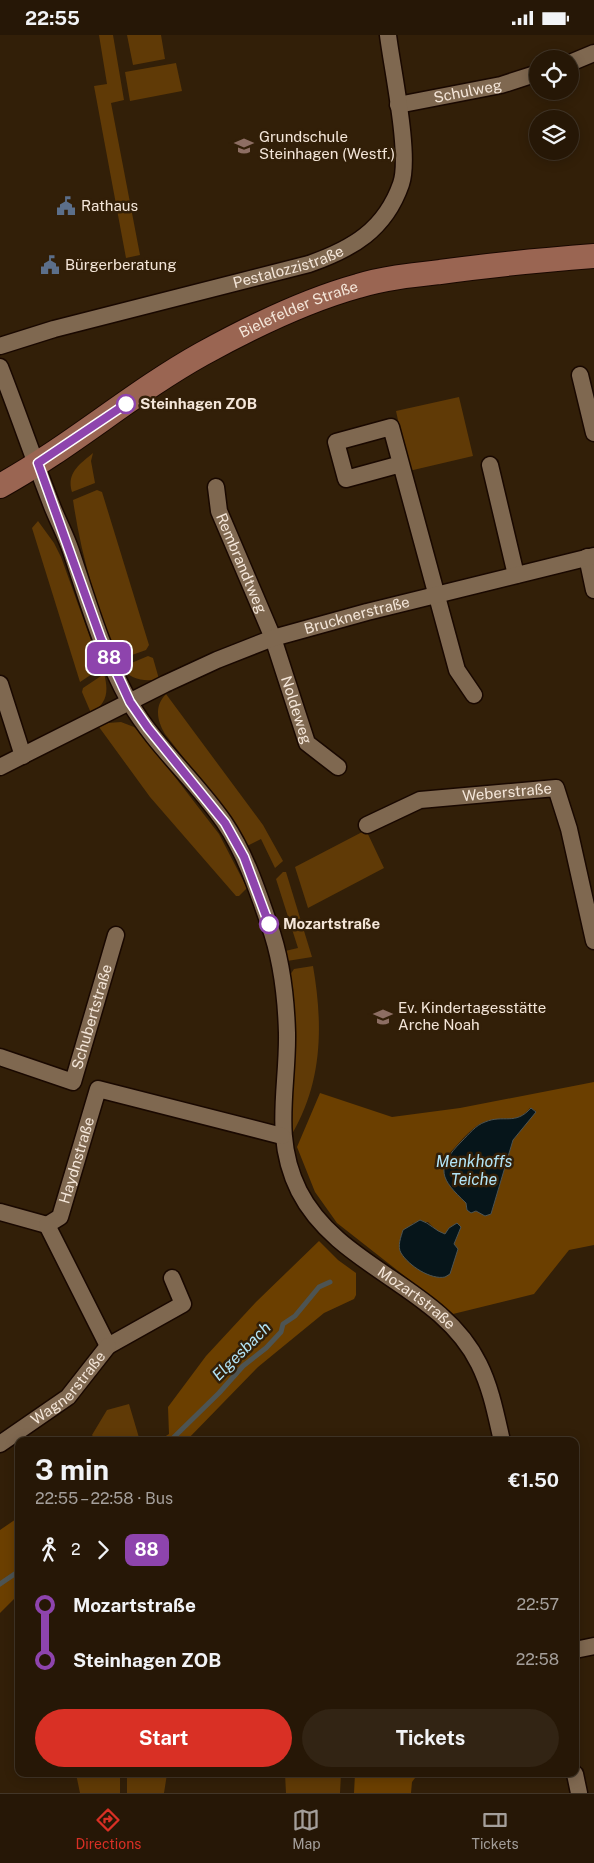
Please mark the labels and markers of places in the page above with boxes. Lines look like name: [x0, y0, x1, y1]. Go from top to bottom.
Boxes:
place label: Grundschule Steinhagen (Westf.): [259, 128, 395, 162]
school or university icon: Grundschule Steinhagen (Westf.): [233, 135, 255, 157]
public building icon: Rathaus: [55, 195, 77, 217]
place label: Rathaus: [81, 197, 138, 214]
public building icon: Bürgerberatung: [39, 254, 61, 276]
place label: Bürgerberatung: [65, 256, 177, 273]
marker: Steinhagen ZOB: [116, 394, 136, 414]
place label: Steinhagen ZOB: [140, 395, 257, 412]
marker: Mozartstraße: [259, 914, 279, 934]
place label: Mozartstraße: [283, 915, 380, 932]
place label: Ev. Kindertagesstätte Arche Noah: [398, 999, 546, 1033]
school or university icon: Ev. Kindertagesstätte Arche Noah: [372, 1006, 394, 1028]

